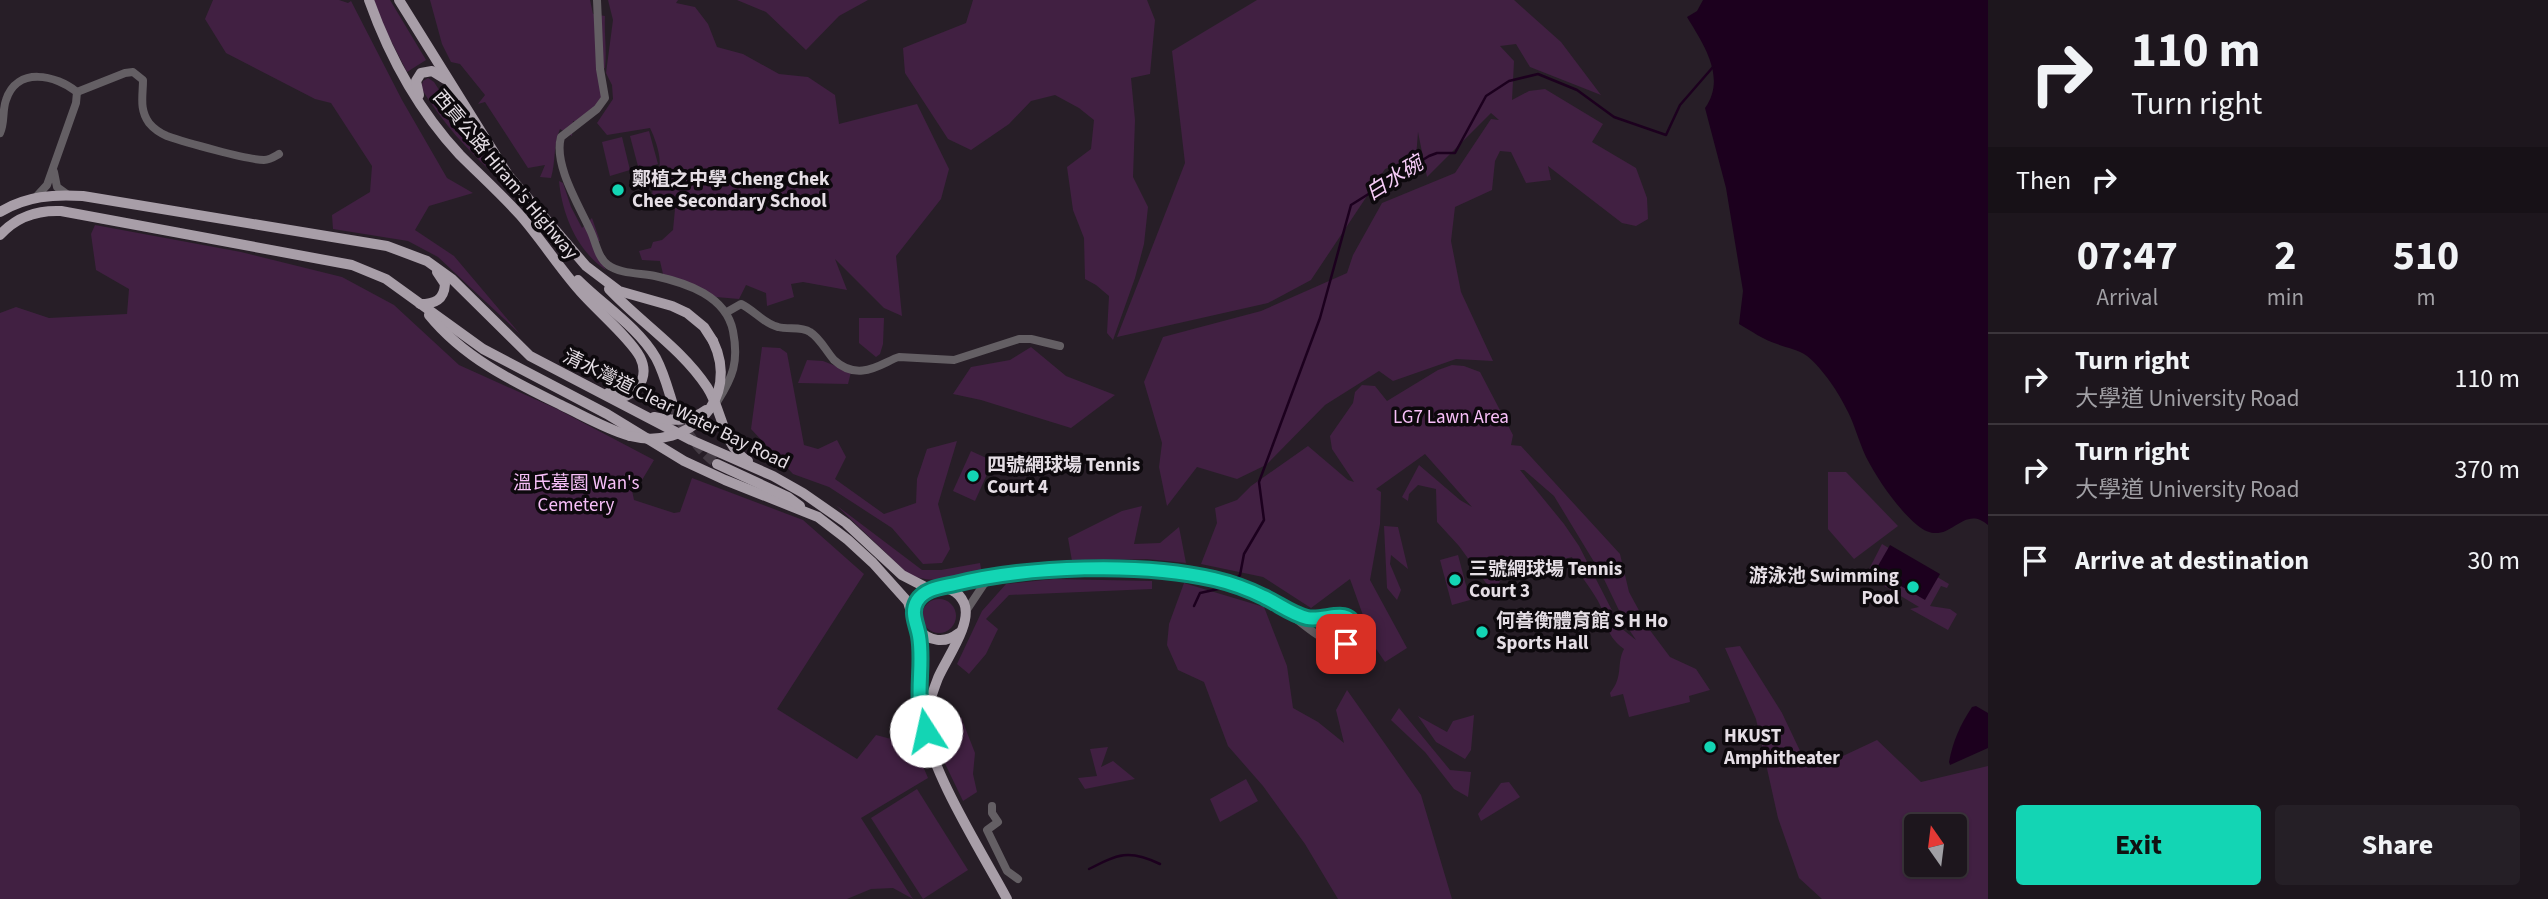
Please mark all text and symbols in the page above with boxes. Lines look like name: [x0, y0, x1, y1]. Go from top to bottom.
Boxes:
text: 110 m: [2131, 16, 2260, 86]
icon: right: [2016, 28, 2107, 119]
text: Turn right: [2131, 81, 2262, 127]
street label: 西貢公路 Hiram's Highway: [426, 85, 584, 265]
water label: 白水碗: [1359, 147, 1431, 207]
icon: right: [2085, 161, 2123, 199]
text: Then: [2016, 162, 2071, 199]
place label: 鄭植之中學 Cheng Chek Chee Secondary School: [632, 166, 830, 215]
marker: 鄭植之中學 Cheng Chek Chee Secondary School: [610, 182, 626, 198]
text: 07:47: [2077, 226, 2178, 286]
text: 2: [2274, 226, 2296, 286]
text: 510: [2393, 226, 2459, 286]
text: Arrival: [2096, 281, 2158, 314]
text: min: [2267, 281, 2304, 314]
text: m: [2416, 281, 2436, 314]
text: Turn right: [2075, 342, 2190, 379]
street label: 清水灣道 Clear Water Bay Road: [558, 343, 794, 477]
icon: right: [2016, 360, 2054, 398]
text: 110 m: [2454, 360, 2520, 397]
text: 大學道 University Road: [2075, 382, 2299, 415]
park label: LG7 Lawn Area: [1393, 404, 1509, 431]
text: Turn right: [2075, 433, 2190, 470]
icon: right: [2016, 451, 2054, 489]
text: 370 m: [2454, 451, 2520, 488]
place label: 四號網球場 Tennis Court 4: [987, 452, 1140, 501]
marker: 四號網球場 Tennis Court 4: [965, 468, 981, 484]
park label: 溫氏墓園 Wan's Cemetery: [513, 470, 639, 519]
text: 大學道 University Road: [2075, 473, 2299, 506]
icon: arrive: [2016, 542, 2054, 580]
text: Arrive at destination: [2075, 542, 2309, 579]
text: 30 m: [2467, 542, 2520, 579]
place label: 三號網球場 Tennis Court 3: [1469, 556, 1622, 605]
place label: 游泳池 Swimming Pool: [1749, 563, 1900, 612]
marker: 三號網球場 Tennis Court 3: [1447, 572, 1463, 588]
marker: 游泳池 Swimming Pool: [1905, 579, 1921, 595]
place label: 何善衡體育館 S H Ho Sports Hall: [1496, 608, 1668, 657]
pin: [1316, 614, 1376, 674]
marker: 何善衡體育館 S H Ho Sports Hall: [1474, 624, 1490, 640]
icon: arrive: [1327, 625, 1365, 663]
position arrow: [889, 694, 963, 768]
place label: HKUST Amphitheater: [1723, 723, 1840, 772]
marker: HKUST Amphitheater: [1702, 739, 1718, 755]
button: Exit: [2016, 805, 2261, 885]
button: Share: [2275, 805, 2520, 885]
north arrow: [1904, 814, 1967, 877]
map controls: [1904, 814, 1967, 877]

